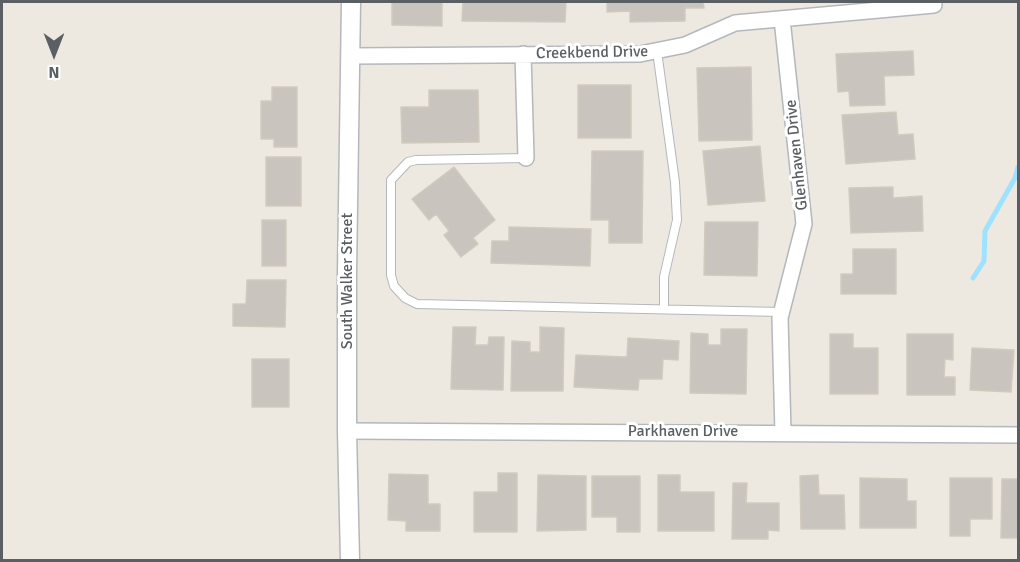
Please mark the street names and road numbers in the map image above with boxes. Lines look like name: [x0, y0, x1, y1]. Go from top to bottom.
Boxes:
street label: Creekbend Drive: [536, 42, 648, 64]
street label: Glenhaven Drive: [782, 99, 812, 211]
street label: South Walker Street: [338, 213, 358, 349]
street label: Parkhaven Drive: [628, 422, 738, 442]

